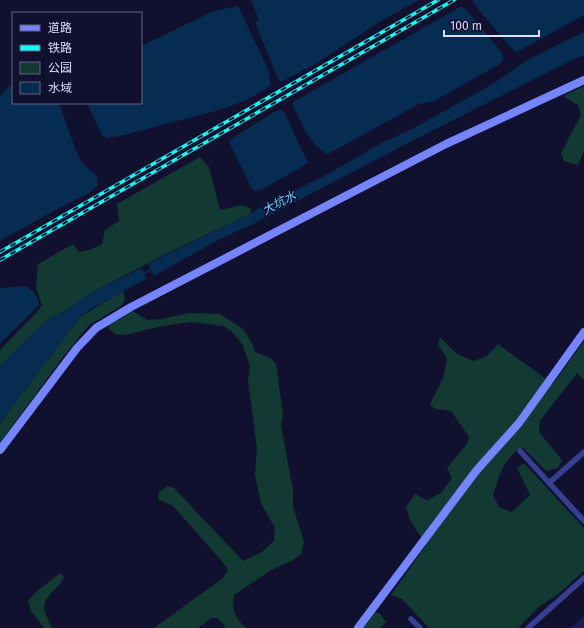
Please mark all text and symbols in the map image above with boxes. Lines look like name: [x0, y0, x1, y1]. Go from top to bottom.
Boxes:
legend: [12, 12, 142, 104]
scale bar: [444, 12, 539, 38]
text: 100 m: [450, 19, 482, 33]
text: 道路: [48, 21, 72, 35]
text: 铁路: [48, 41, 72, 55]
text: 公园: [48, 61, 72, 75]
text: 水域: [48, 81, 72, 95]
water label: 大坑水: [260, 188, 299, 218]

